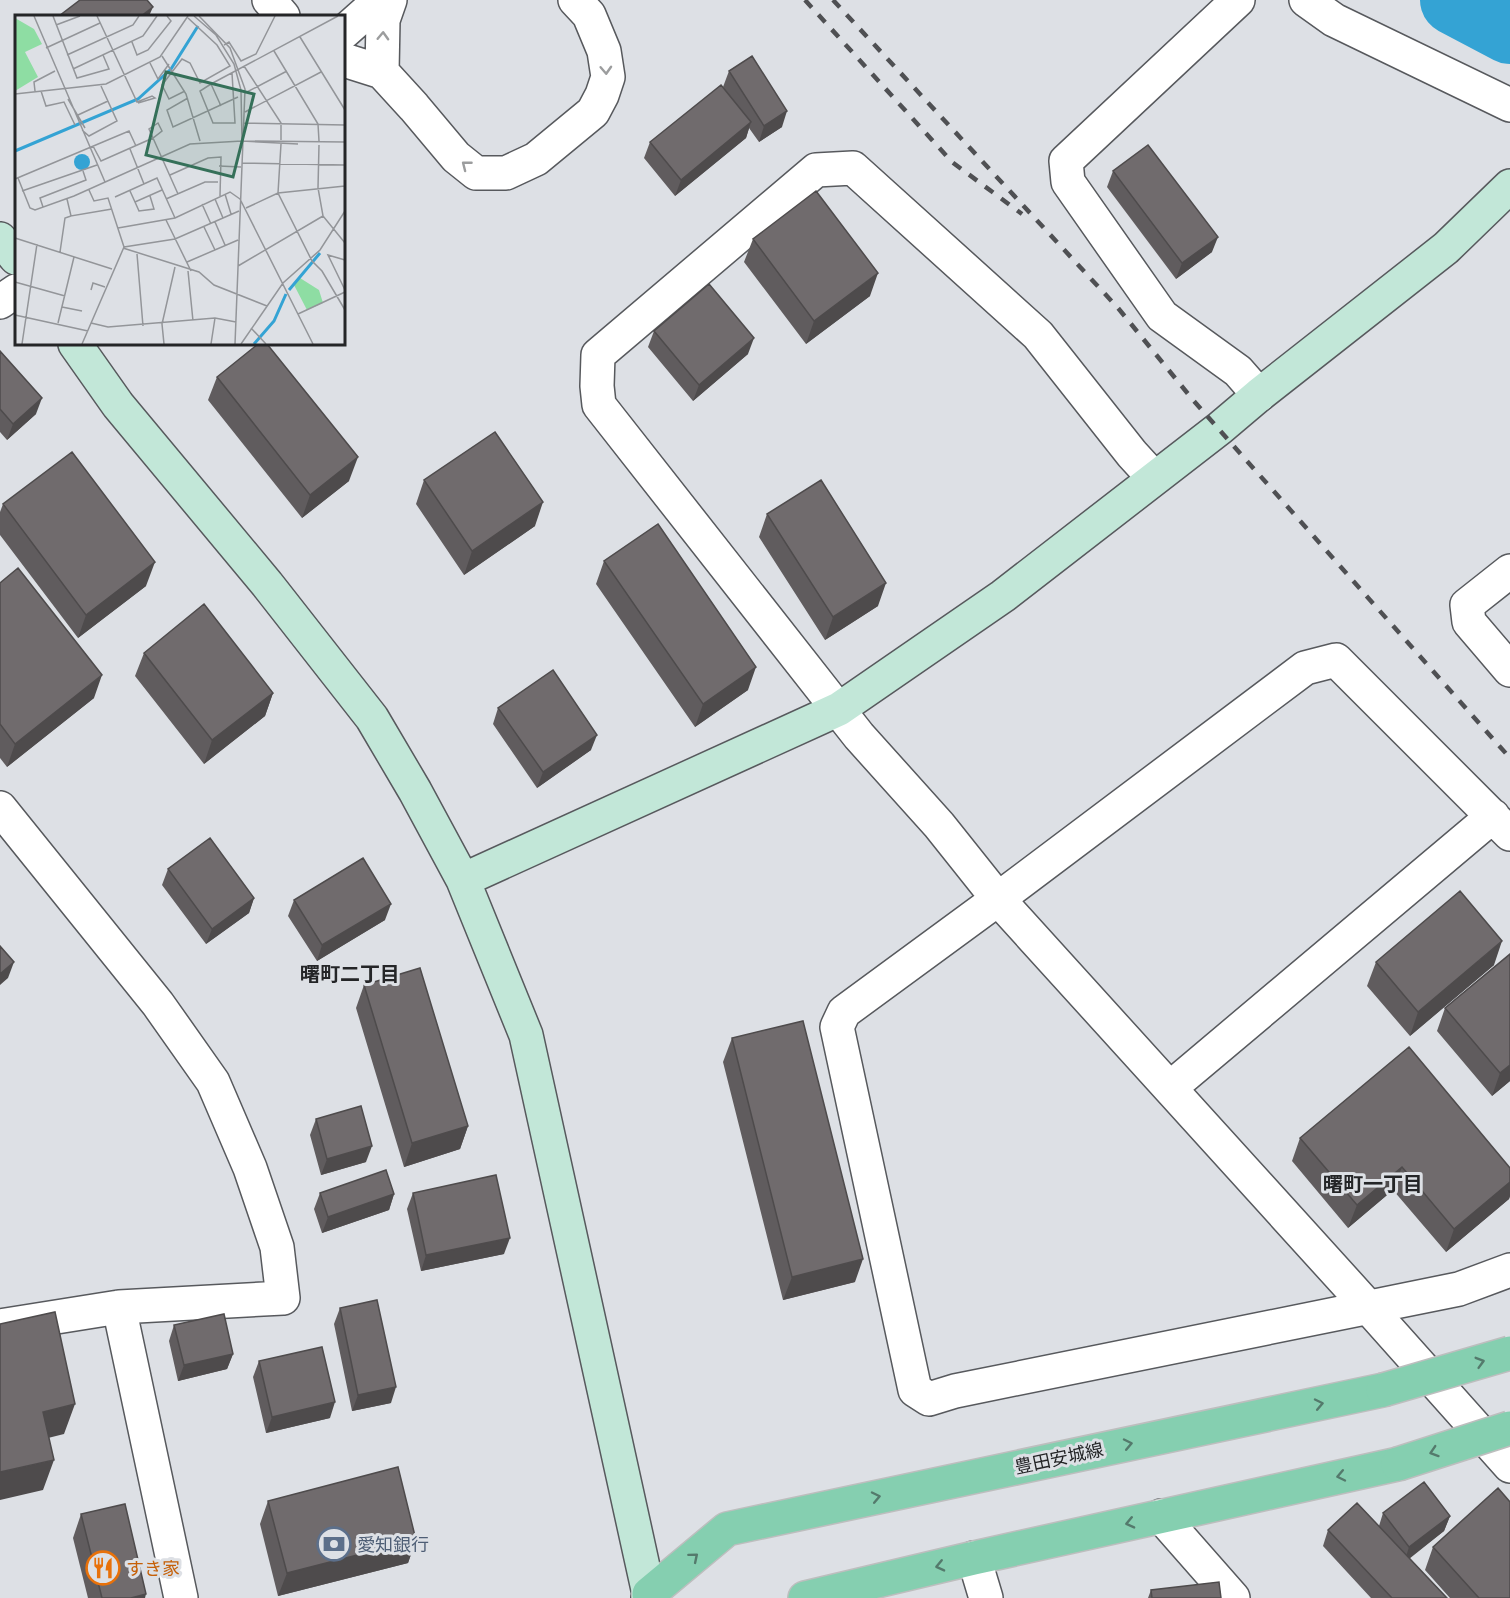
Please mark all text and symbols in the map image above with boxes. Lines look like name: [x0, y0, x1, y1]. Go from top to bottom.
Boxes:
inset map: [15, 15, 345, 345]
one-way arrow: [377, 31, 389, 40]
one-way arrow: [600, 66, 613, 75]
one-way arrow: [462, 162, 473, 173]
district label: 曙町二丁目: [300, 962, 400, 986]
district label: 曙町一丁目: [1323, 1172, 1423, 1196]
one-way arrow: [1474, 1357, 1484, 1369]
one-way arrow: [1314, 1398, 1324, 1411]
street label: 豊田安城線: [1013, 1438, 1105, 1478]
one-way arrow: [1123, 1438, 1133, 1451]
one-way arrow: [1429, 1445, 1440, 1457]
one-way arrow: [1336, 1469, 1346, 1482]
one-way arrow: [870, 1492, 880, 1505]
one-way arrow: [1125, 1515, 1135, 1528]
bank icon: 愛知銀行: [316, 1526, 352, 1562]
place label: 愛知銀行: [357, 1534, 429, 1555]
restaurant icon: すき家: [85, 1550, 121, 1586]
one-way arrow: [687, 1553, 698, 1564]
place label: すき家: [126, 1558, 180, 1579]
one-way arrow: [935, 1559, 945, 1572]

